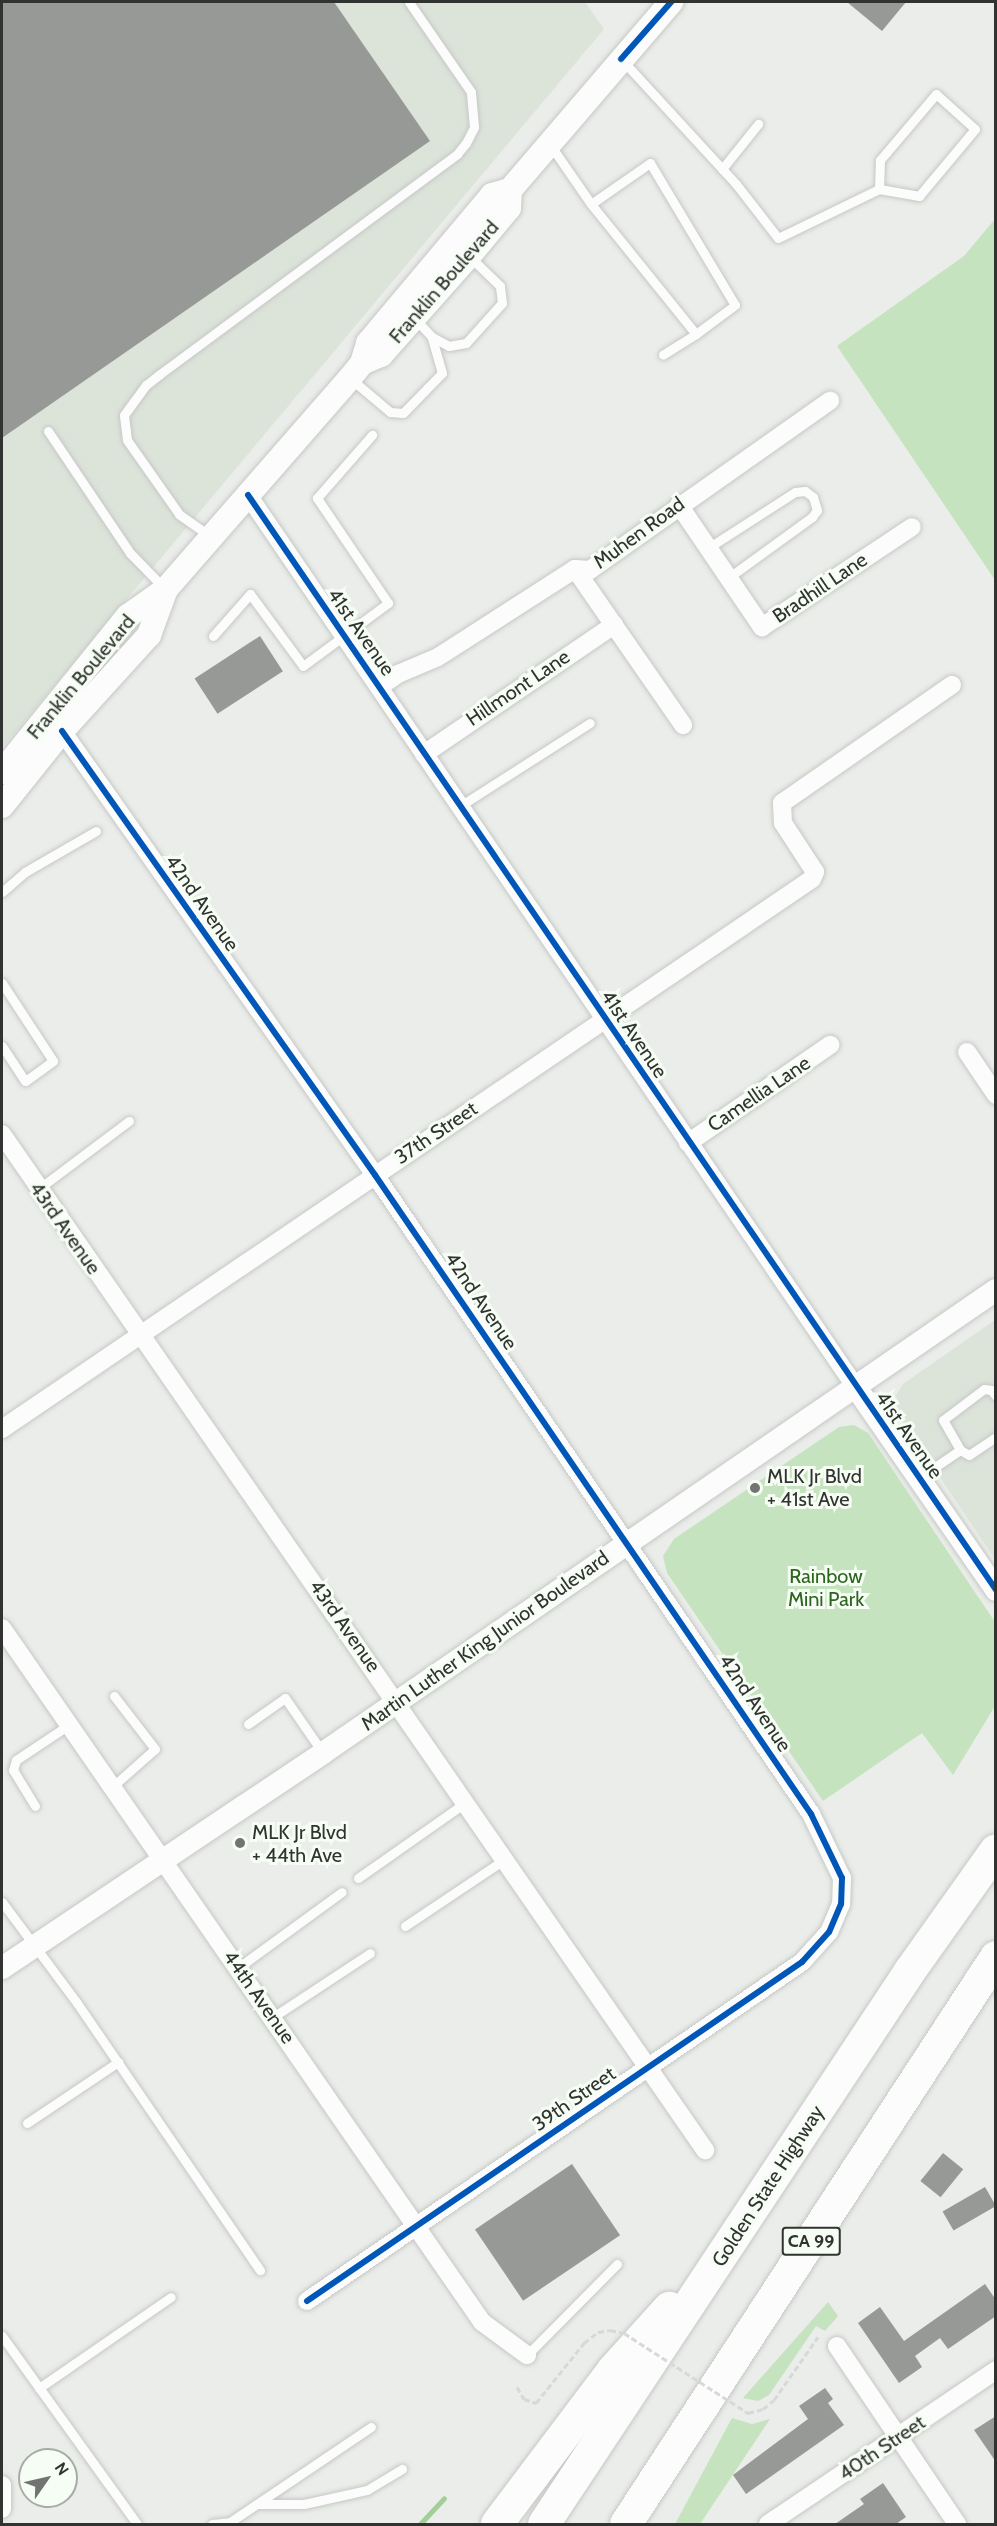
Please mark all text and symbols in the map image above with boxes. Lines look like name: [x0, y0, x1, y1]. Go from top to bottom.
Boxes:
street label: Franklin Boulevard: [384, 216, 504, 348]
street label: Muhen Road: [589, 492, 689, 574]
street label: Bradhill Lane: [768, 548, 872, 628]
street label: 41st Avenue: [322, 584, 400, 680]
street label: Franklin Boulevard: [22, 610, 140, 744]
street label: Hillmont Lane: [462, 645, 574, 731]
street label: 42nd Avenue: [160, 850, 244, 956]
street label: 41st Avenue: [596, 985, 672, 1083]
street label: Camellia Lane: [703, 1051, 815, 1137]
street label: 37th Street: [390, 1097, 482, 1169]
street label: 43rd Avenue: [24, 1177, 106, 1279]
street label: 42nd Avenue: [440, 1248, 522, 1354]
street label: 41st Avenue: [870, 1387, 948, 1483]
place label: MLK Jr Blvd + 41st Ave: [767, 1464, 862, 1511]
marker: MLK Jr Blvd + 41st Ave: [748, 1481, 762, 1495]
street label: Martin Luther King Junior Boulevard: [357, 1546, 613, 1736]
park label: Rainbow Mini Park: [788, 1565, 864, 1612]
street label: 43rd Avenue: [304, 1575, 386, 1677]
street label: 42nd Avenue: [714, 1650, 796, 1756]
place label: MLK Jr Blvd + 44th Ave: [252, 1820, 347, 1867]
marker: MLK Jr Blvd + 44th Ave: [233, 1836, 247, 1850]
street label: 44th Avenue: [218, 1946, 300, 2048]
street label: 39th Street: [528, 2062, 620, 2136]
street label: Golden State Highway: [707, 2101, 829, 2271]
road number: CA 99: [781, 2226, 841, 2256]
street label: 40th Street: [834, 2410, 930, 2486]
north arrow: [18, 2448, 78, 2508]
text: N: [51, 2459, 73, 2479]

